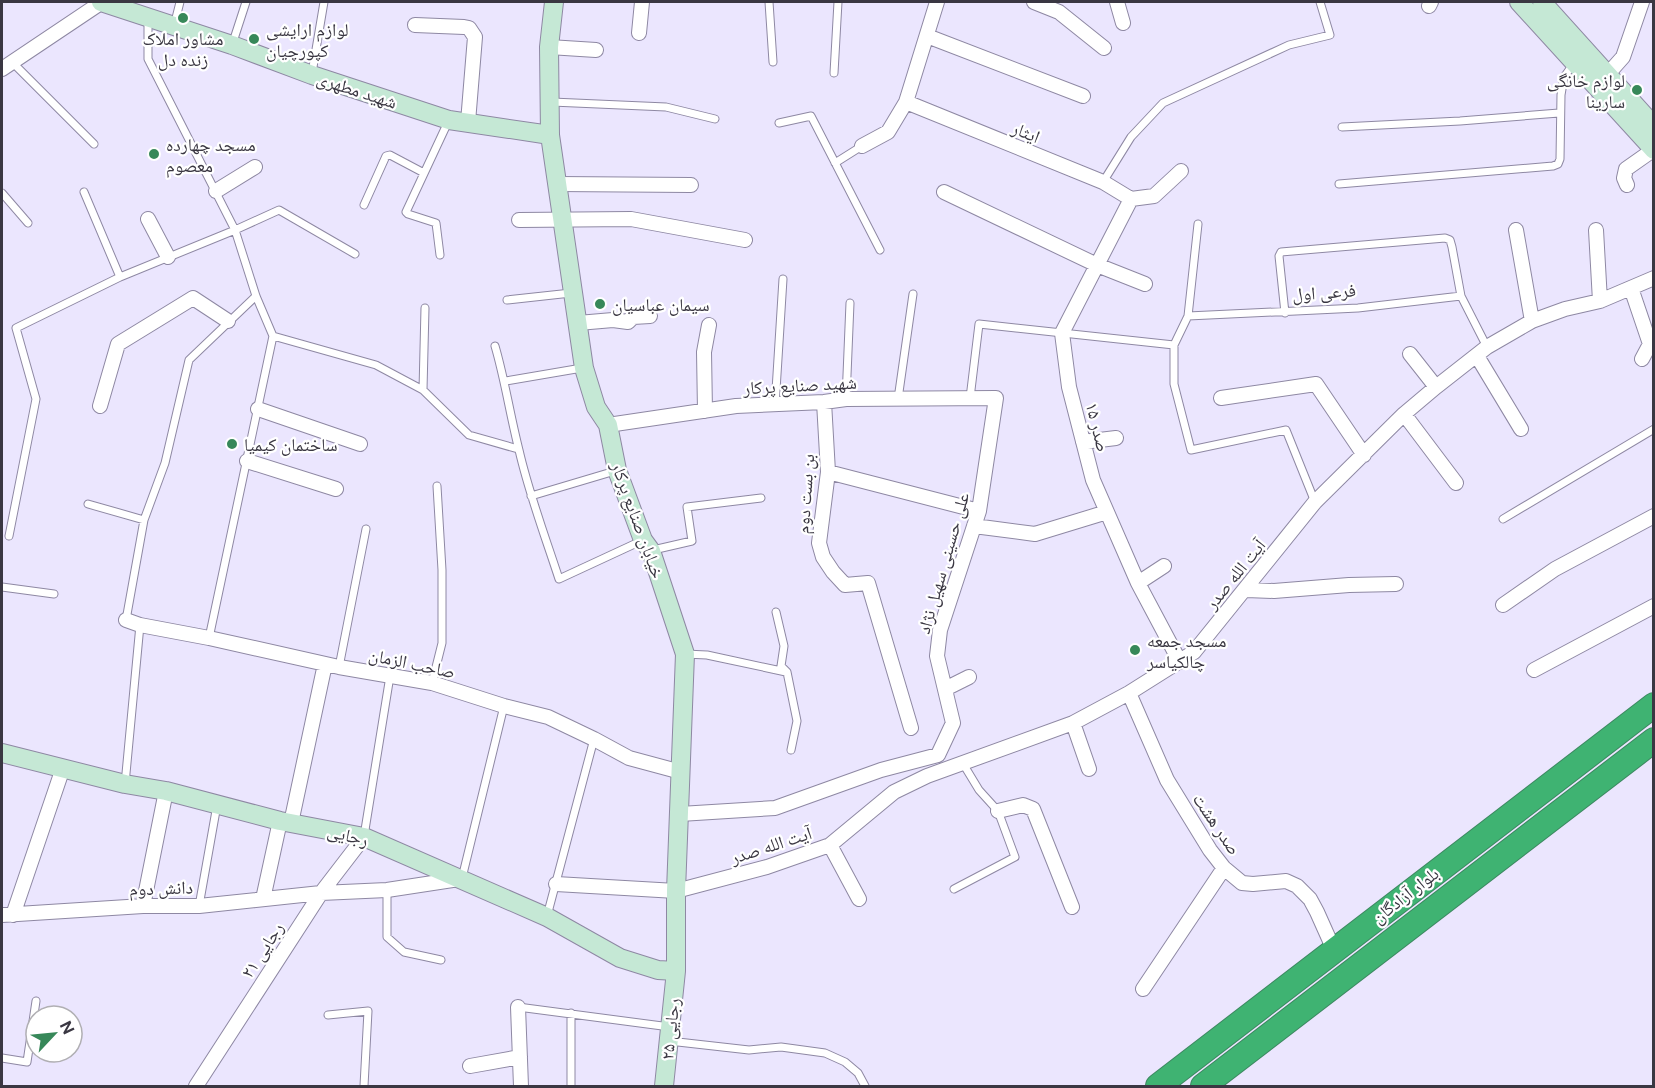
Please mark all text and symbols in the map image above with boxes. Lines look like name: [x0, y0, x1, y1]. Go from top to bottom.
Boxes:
marker: مشاور املاک زنده دل: [176, 11, 190, 25]
place label: لوازم ارایشی کپورچیان: [266, 19, 349, 62]
place label: مشاور املاک زنده دل: [143, 28, 223, 71]
marker: لوازم ارایشی کپورچیان: [247, 32, 261, 46]
street label: شهید مطهری: [314, 67, 400, 114]
place label: لوازم خانگی سارینا: [1547, 70, 1625, 112]
marker: لوازم خانگی سارینا: [1630, 83, 1644, 97]
street label: ایثار: [1008, 117, 1043, 147]
place label: مسجد چهارده معصوم: [166, 134, 256, 178]
marker: مسجد چهارده معصوم: [147, 147, 161, 161]
street label: فرعی اول: [1291, 279, 1357, 306]
place label: سیمان عباسیان: [612, 294, 710, 316]
marker: سیمان عباسیان: [593, 297, 607, 311]
street label: شهید صنایع پرکار: [742, 372, 857, 401]
street label: صدر ۱۵: [1082, 400, 1114, 454]
place label: ساختمان کیمیا: [244, 434, 338, 456]
marker: ساختمان کیمیا: [225, 437, 239, 451]
street label: بن بست دوم: [792, 453, 820, 535]
street label: خیابان صنایع پرکار: [605, 458, 669, 582]
street label: علی حسینی سهیل نژاد: [913, 490, 974, 636]
street label: آیت الله صدر: [1200, 534, 1270, 614]
place label: مسجد جمعه چالکیاسر: [1146, 630, 1227, 672]
marker: مسجد جمعه چالکیاسر: [1128, 643, 1142, 657]
street label: صاحب الزمان: [367, 644, 457, 683]
street label: صدر هشت: [1189, 789, 1245, 859]
street label: رجایی: [325, 820, 371, 851]
street label: آیت الله صدر: [727, 822, 815, 869]
street label: بلوار آزادگان: [1367, 862, 1443, 928]
street label: دانش دوم: [129, 876, 193, 902]
street label: رجایی ۲۱: [236, 918, 289, 982]
street label: رجایی ۲۵: [656, 997, 685, 1061]
north arrow: [24, 1004, 84, 1064]
text: N: [56, 1018, 78, 1037]

